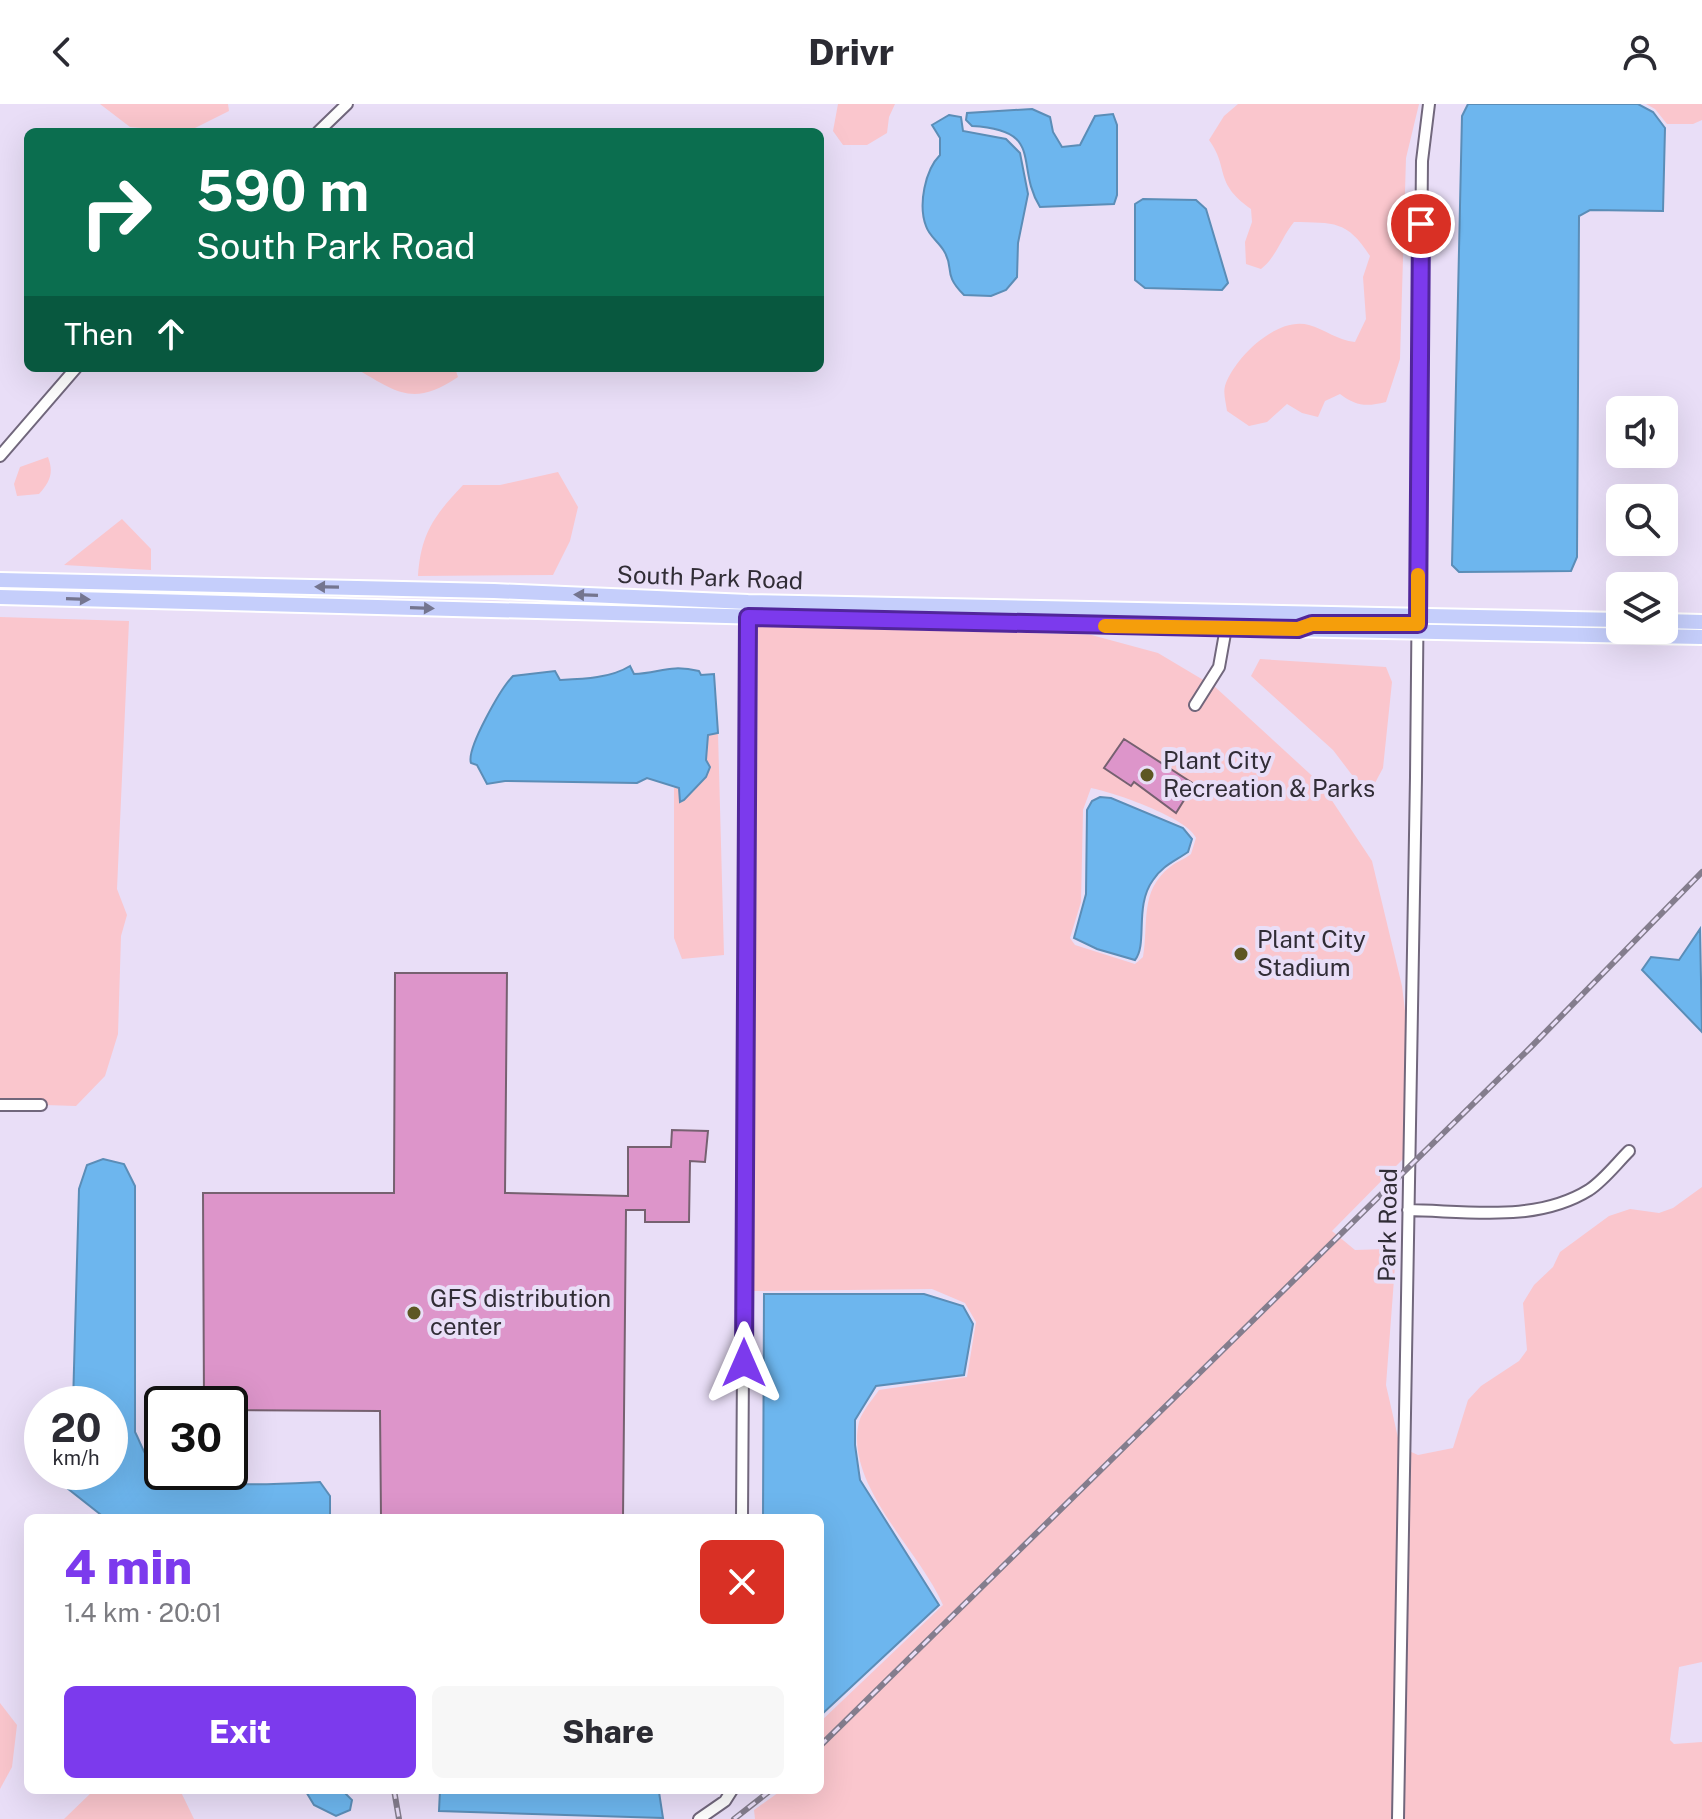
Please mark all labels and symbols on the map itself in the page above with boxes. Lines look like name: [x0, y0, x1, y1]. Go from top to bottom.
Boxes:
pin: [1387, 190, 1455, 258]
street label: South Park Road: [616, 560, 804, 594]
one-way arrow: [314, 581, 339, 594]
one-way arrow: [573, 589, 598, 602]
one-way arrow: [66, 593, 91, 605]
one-way arrow: [410, 602, 435, 614]
place label: Plant City Recreation & Parks: [1163, 746, 1375, 802]
marker: Plant City Recreation & Parks: [1138, 766, 1156, 784]
place label: Plant City Stadium: [1257, 925, 1366, 981]
marker: Plant City Stadium: [1232, 945, 1250, 963]
street label: Park Road: [1372, 1168, 1402, 1282]
place label: GFS distribution center: [430, 1284, 611, 1340]
marker: GFS distribution center: [405, 1304, 423, 1322]
position arrow: [702, 1321, 786, 1405]
speed limit sign: 30: [144, 1386, 248, 1490]

